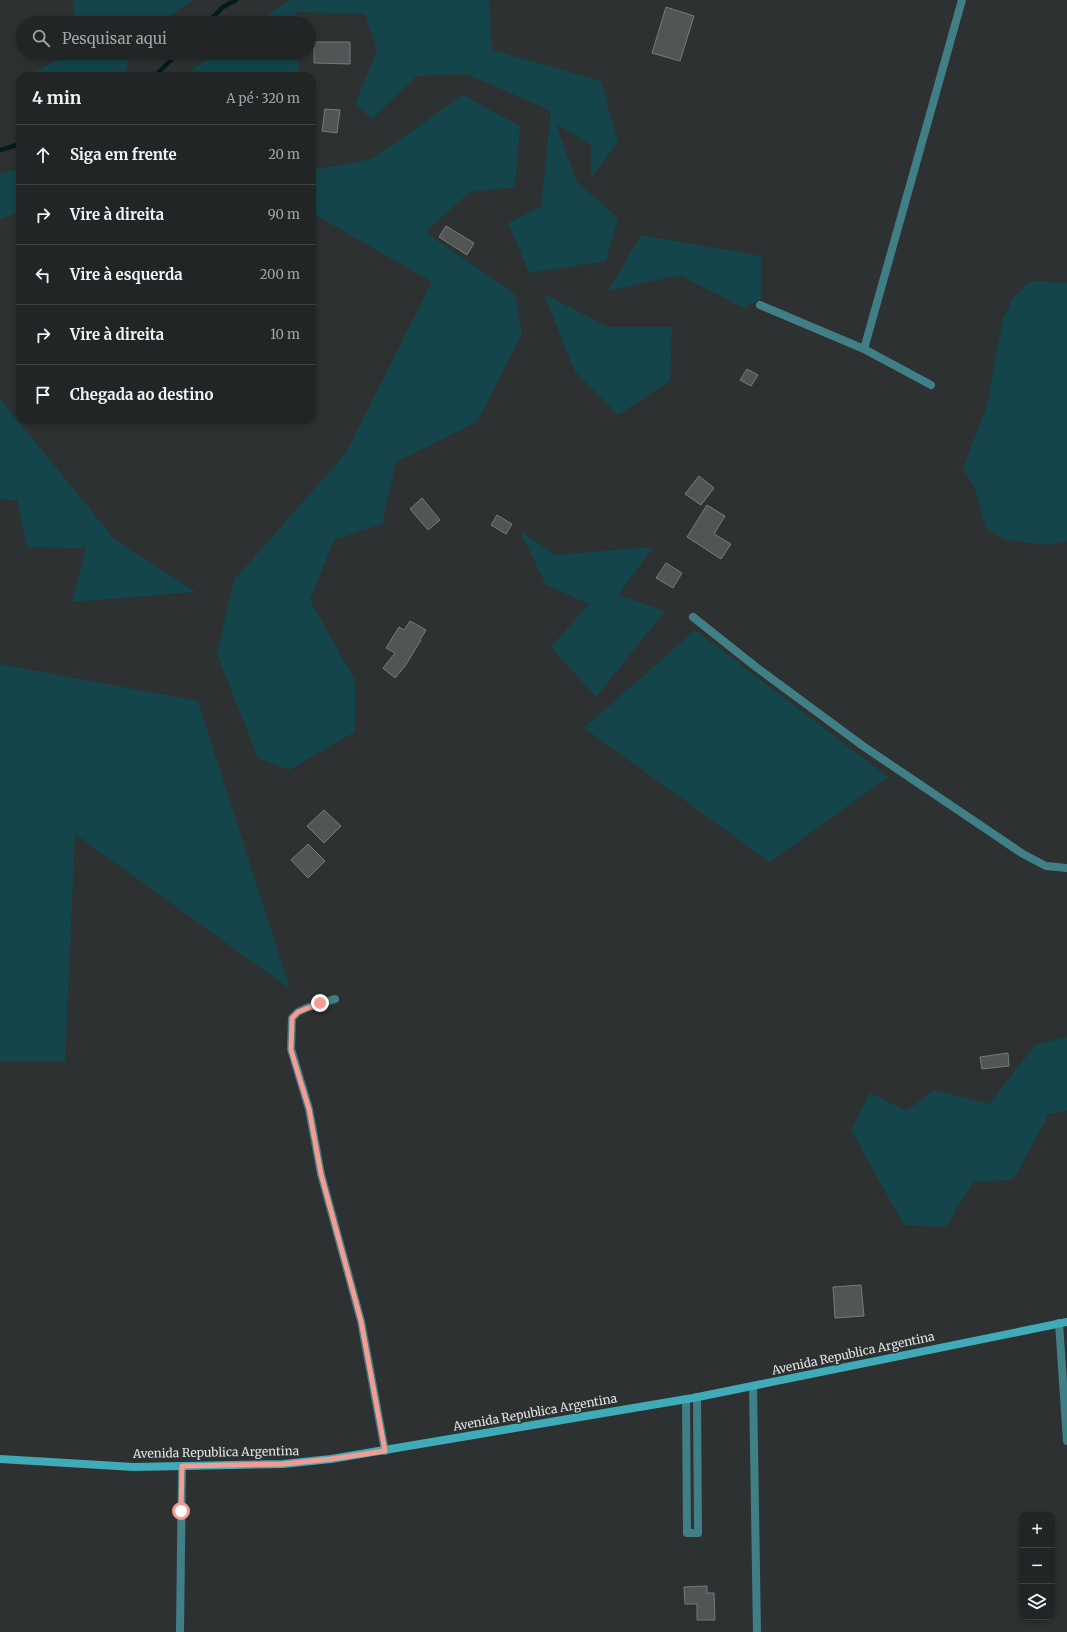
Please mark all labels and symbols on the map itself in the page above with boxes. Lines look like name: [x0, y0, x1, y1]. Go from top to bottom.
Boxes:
route end: [311, 994, 329, 1012]
street label: Avenida Republica Argentina: [769, 1328, 936, 1378]
street label: Avenida Republica Argentina: [451, 1390, 619, 1434]
street label: Avenida Republica Argentina: [132, 1443, 300, 1461]
route start: [172, 1502, 190, 1520]

